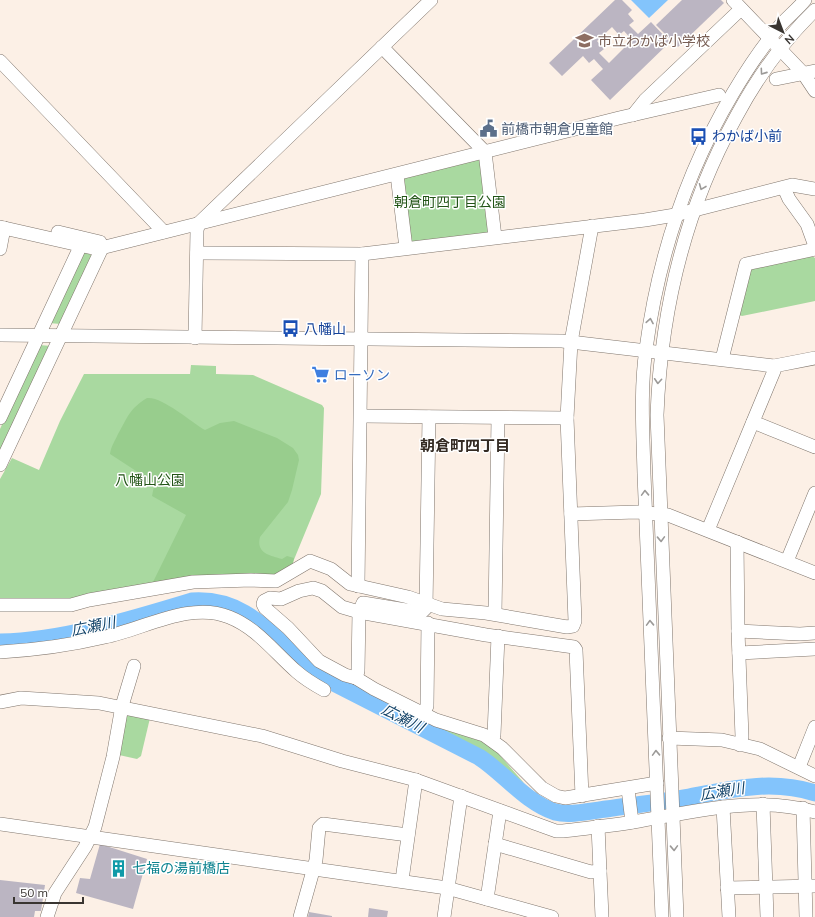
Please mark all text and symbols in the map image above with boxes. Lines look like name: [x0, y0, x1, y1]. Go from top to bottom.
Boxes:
north arrow: [763, 12, 803, 52]
school or university icon: 市立わかば小学校: [575, 31, 595, 51]
text: N: [782, 31, 797, 47]
place label: 市立わかば小学校: [598, 32, 710, 50]
one-way arrow: [761, 68, 768, 75]
public building icon: 前橋市朝倉児童館: [478, 119, 498, 139]
place label: 前橋市朝倉児童館: [501, 120, 613, 138]
bus stop icon: わかば小前: [689, 126, 709, 146]
place label: わかば小前: [712, 127, 782, 145]
one-way arrow: [699, 182, 707, 190]
park label: 朝倉町四丁目公園: [394, 193, 506, 211]
one-way arrow: [646, 318, 654, 324]
bus stop icon: 八幡山: [281, 319, 301, 339]
place label: 八幡山: [304, 320, 346, 338]
supermarket icon: ローソン: [311, 365, 331, 385]
place label: ローソン: [334, 366, 390, 384]
one-way arrow: [654, 378, 663, 384]
district label: 朝倉町四丁目: [420, 436, 510, 455]
park label: 八幡山公園: [115, 471, 185, 489]
one-way arrow: [641, 490, 649, 496]
one-way arrow: [657, 536, 666, 542]
water label: 広瀬川: [69, 612, 119, 640]
one-way arrow: [646, 620, 655, 626]
water label: 広瀬川: [379, 699, 429, 738]
one-way arrow: [651, 750, 660, 756]
water label: 広瀬川: [698, 778, 748, 804]
one-way arrow: [670, 845, 678, 851]
building icon: 七福の湯前橋店: [109, 858, 129, 878]
place label: 七福の湯前橋店: [132, 859, 230, 877]
scale bar: [14, 879, 83, 905]
text: 50 m: [20, 885, 48, 900]

